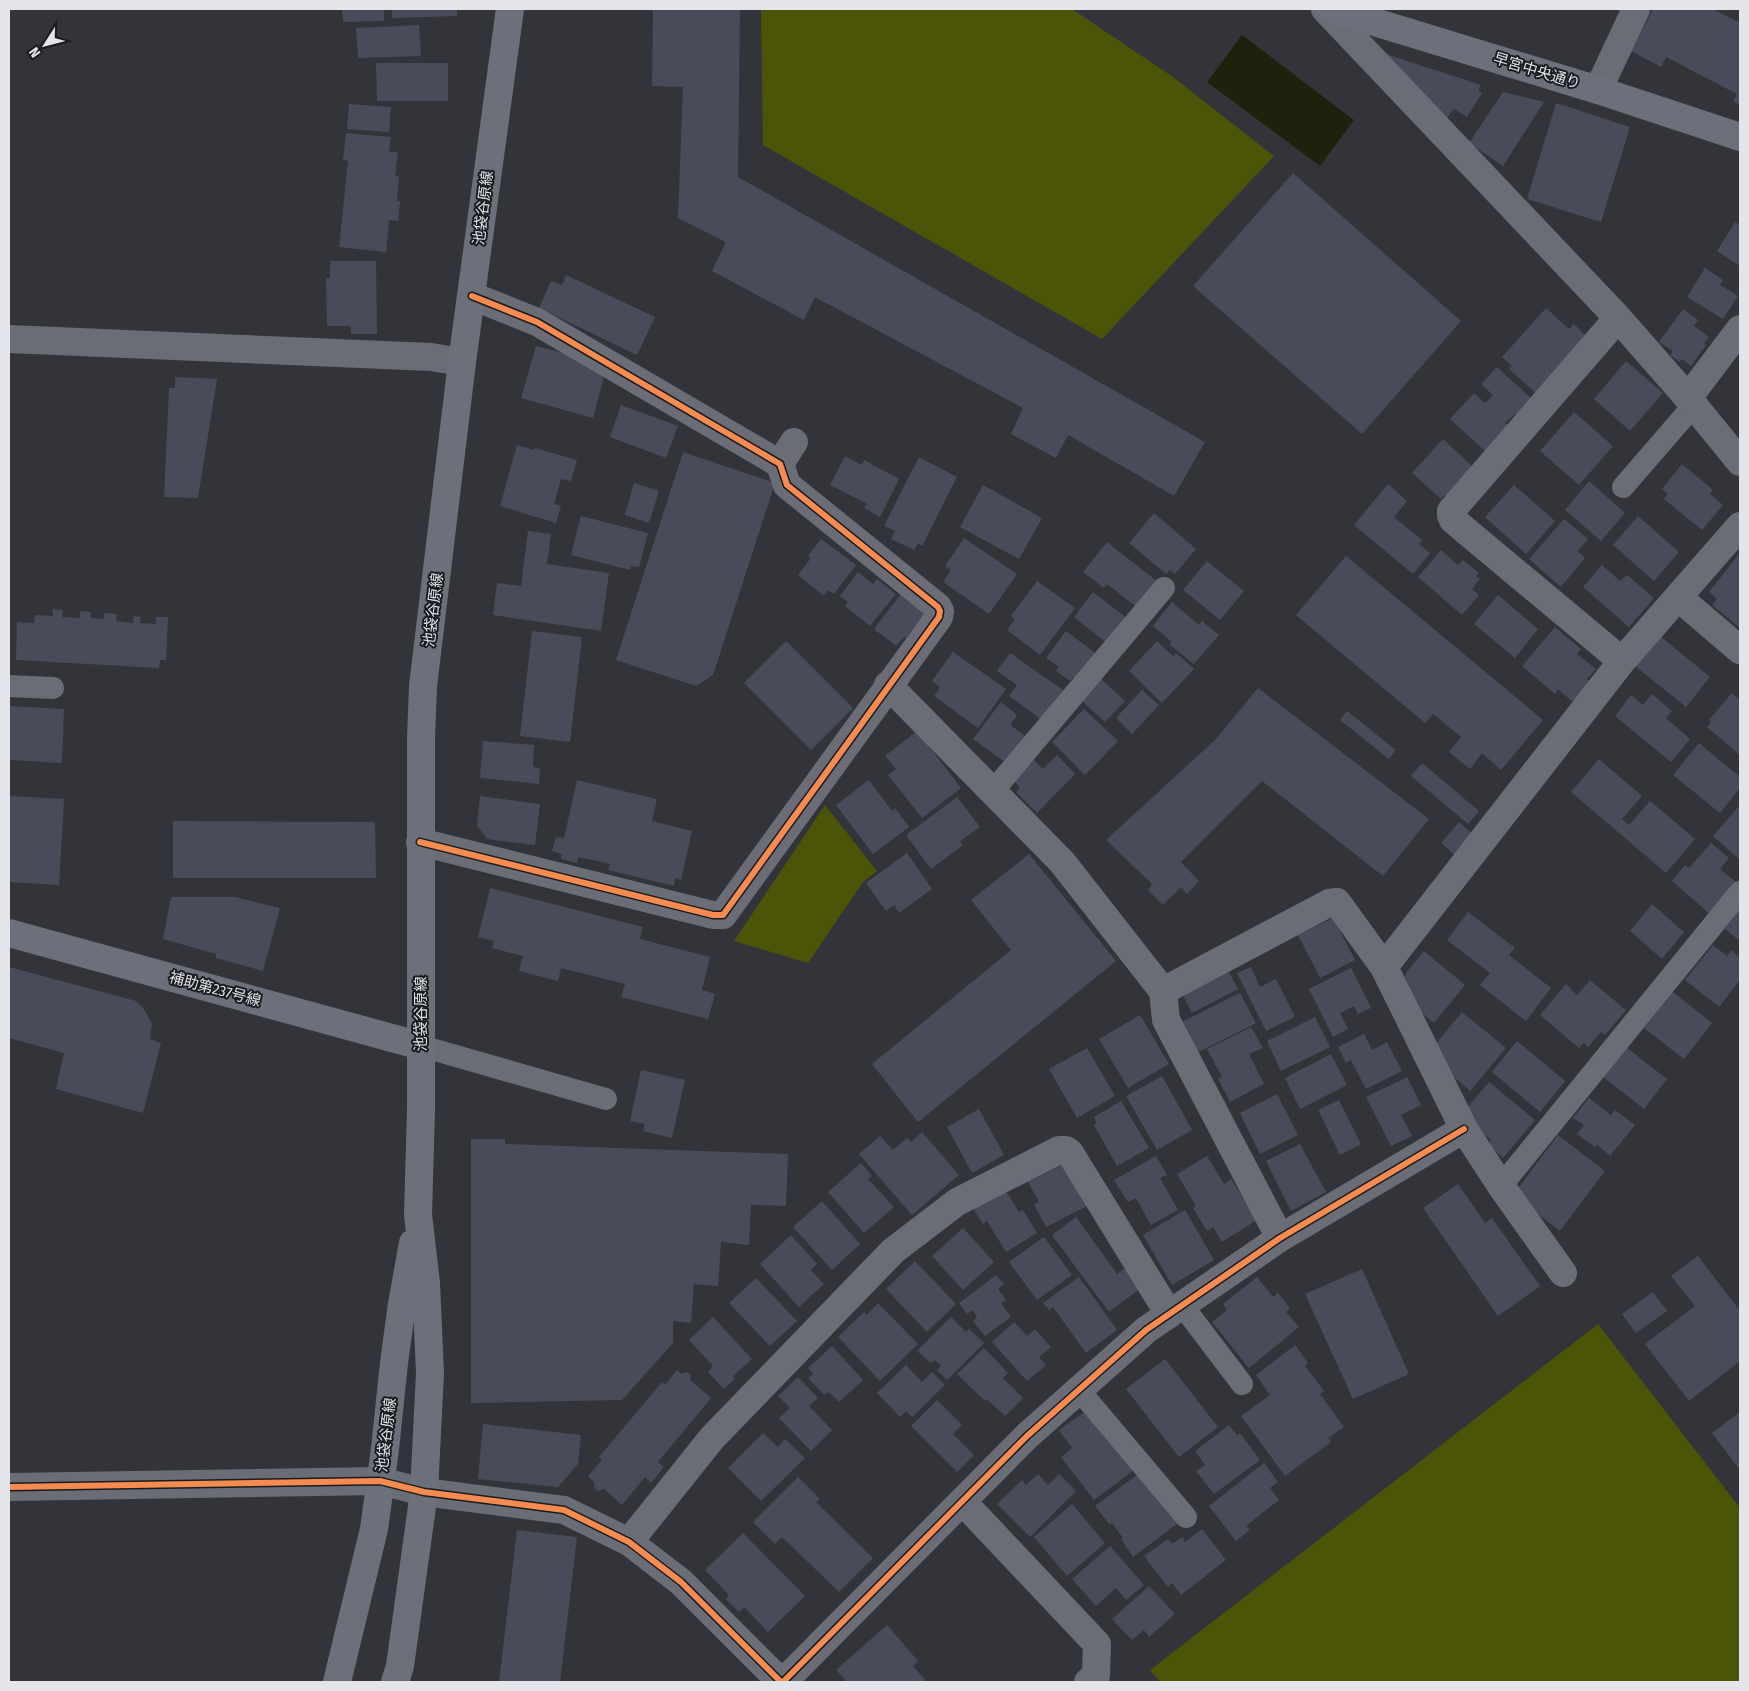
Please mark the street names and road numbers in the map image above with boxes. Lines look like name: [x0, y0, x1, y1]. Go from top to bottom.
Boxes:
street label: 早宮中央通り: [1491, 49, 1583, 93]
street label: 池袋谷原線: [469, 170, 497, 246]
street label: 池袋谷原線: [419, 572, 447, 648]
street label: 補助第237号線: [167, 968, 263, 1010]
street label: 池袋谷原線: [412, 976, 430, 1052]
street label: 池袋谷原線: [372, 1397, 400, 1473]

